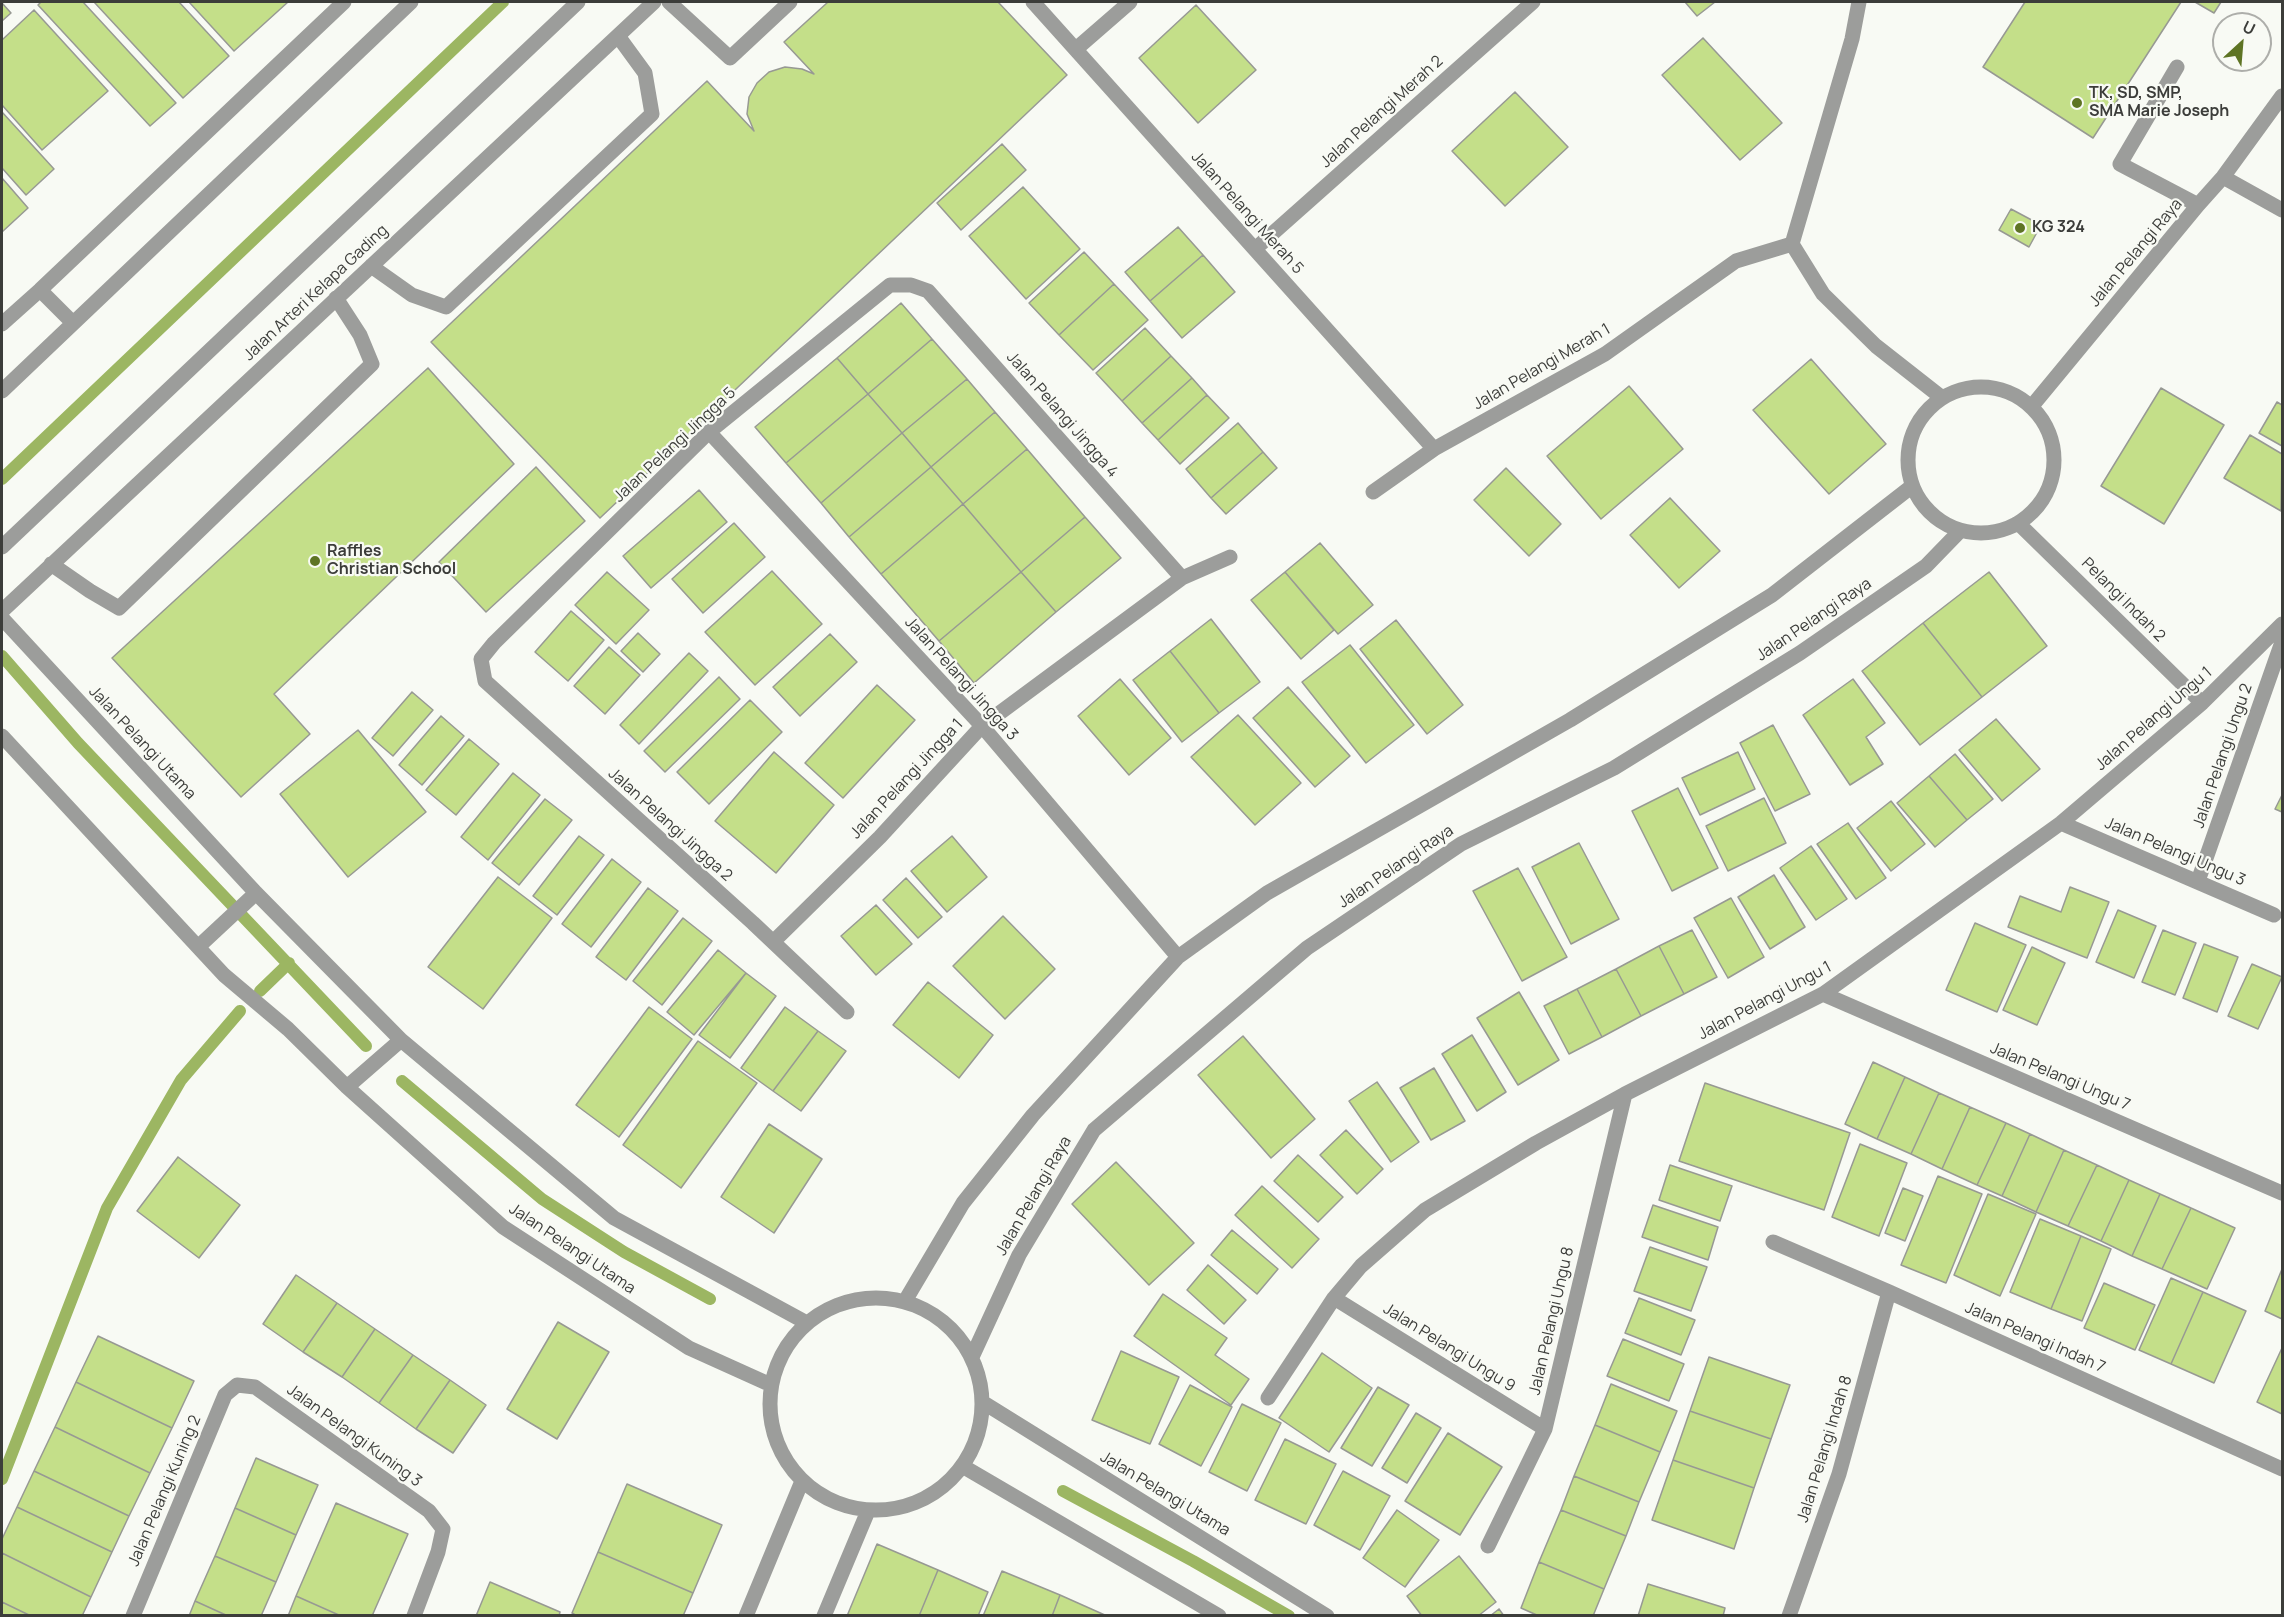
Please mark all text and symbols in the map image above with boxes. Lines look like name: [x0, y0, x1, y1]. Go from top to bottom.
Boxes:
north arrow: [2212, 12, 2272, 72]
text: U: [2239, 15, 2259, 40]
street label: Jalan Pelangi Merah 2: [1317, 52, 1447, 172]
place label: TK, SD, SMP, SMA Marie Joseph: [2089, 84, 2229, 122]
marker: TK, SD, SMP, SMA Marie Joseph: [2070, 96, 2084, 110]
street label: Jalan Pelangi Merah 5: [1187, 148, 1307, 278]
street label: Jalan Pelangi Raya: [2085, 195, 2187, 311]
place label: KG 324: [2032, 218, 2085, 238]
street label: Jalan Arteri Kelapa Gading: [240, 221, 392, 365]
marker: KG 324: [2013, 221, 2027, 235]
street label: Jalan Pelangi Merah 1: [1470, 320, 1614, 414]
street label: Jalan Pelangi Jingga 4: [1002, 348, 1122, 482]
street label: Jalan Pelangi Jingga 5: [610, 383, 740, 507]
place label: Raffles Christian School: [327, 542, 456, 580]
marker: Raffles Christian School: [308, 554, 322, 568]
street label: Pelangi Indah 2: [2077, 554, 2169, 646]
street label: Jalan Pelangi Raya: [1753, 574, 1875, 666]
street label: Jalan Pelangi Jingga 3: [900, 613, 1022, 745]
street label: Jalan Pelangi Ungu 1: [2092, 663, 2216, 775]
street label: Jalan Pelangi Ungu 2: [2189, 681, 2257, 831]
street label: Jalan Pelangi Utama: [84, 682, 200, 804]
street label: Jalan Pelangi Jingga 1: [846, 715, 968, 843]
street label: Jalan Pelangi Jingga 2: [604, 764, 736, 886]
street label: Jalan Pelangi Ungu 3: [2102, 814, 2248, 890]
street label: Jalan Pelangi Raya: [1335, 821, 1457, 913]
street label: Jalan Pelangi Ungu 1: [1695, 958, 1835, 1044]
street label: Jalan Pelangi Ungu 7: [1987, 1039, 2133, 1115]
street label: Jalan Pelangi Raya: [992, 1133, 1076, 1259]
street label: Jalan Pelangi Utama: [505, 1200, 639, 1298]
street label: Jalan Pelangi Ungu 8: [1526, 1245, 1578, 1397]
street label: Jalan Pelangi Indah 7: [1962, 1298, 2108, 1378]
street label: Jalan Pelangi Ungu 9: [1379, 1300, 1519, 1396]
street label: Jalan Pelangi Indah 8: [1794, 1373, 1856, 1525]
street label: Jalan Pelangi Kuning 3: [283, 1381, 425, 1491]
street label: Jalan Pelangi Kuning 2: [124, 1413, 206, 1569]
street label: Jalan Pelangi Utama: [1097, 1448, 1233, 1540]

